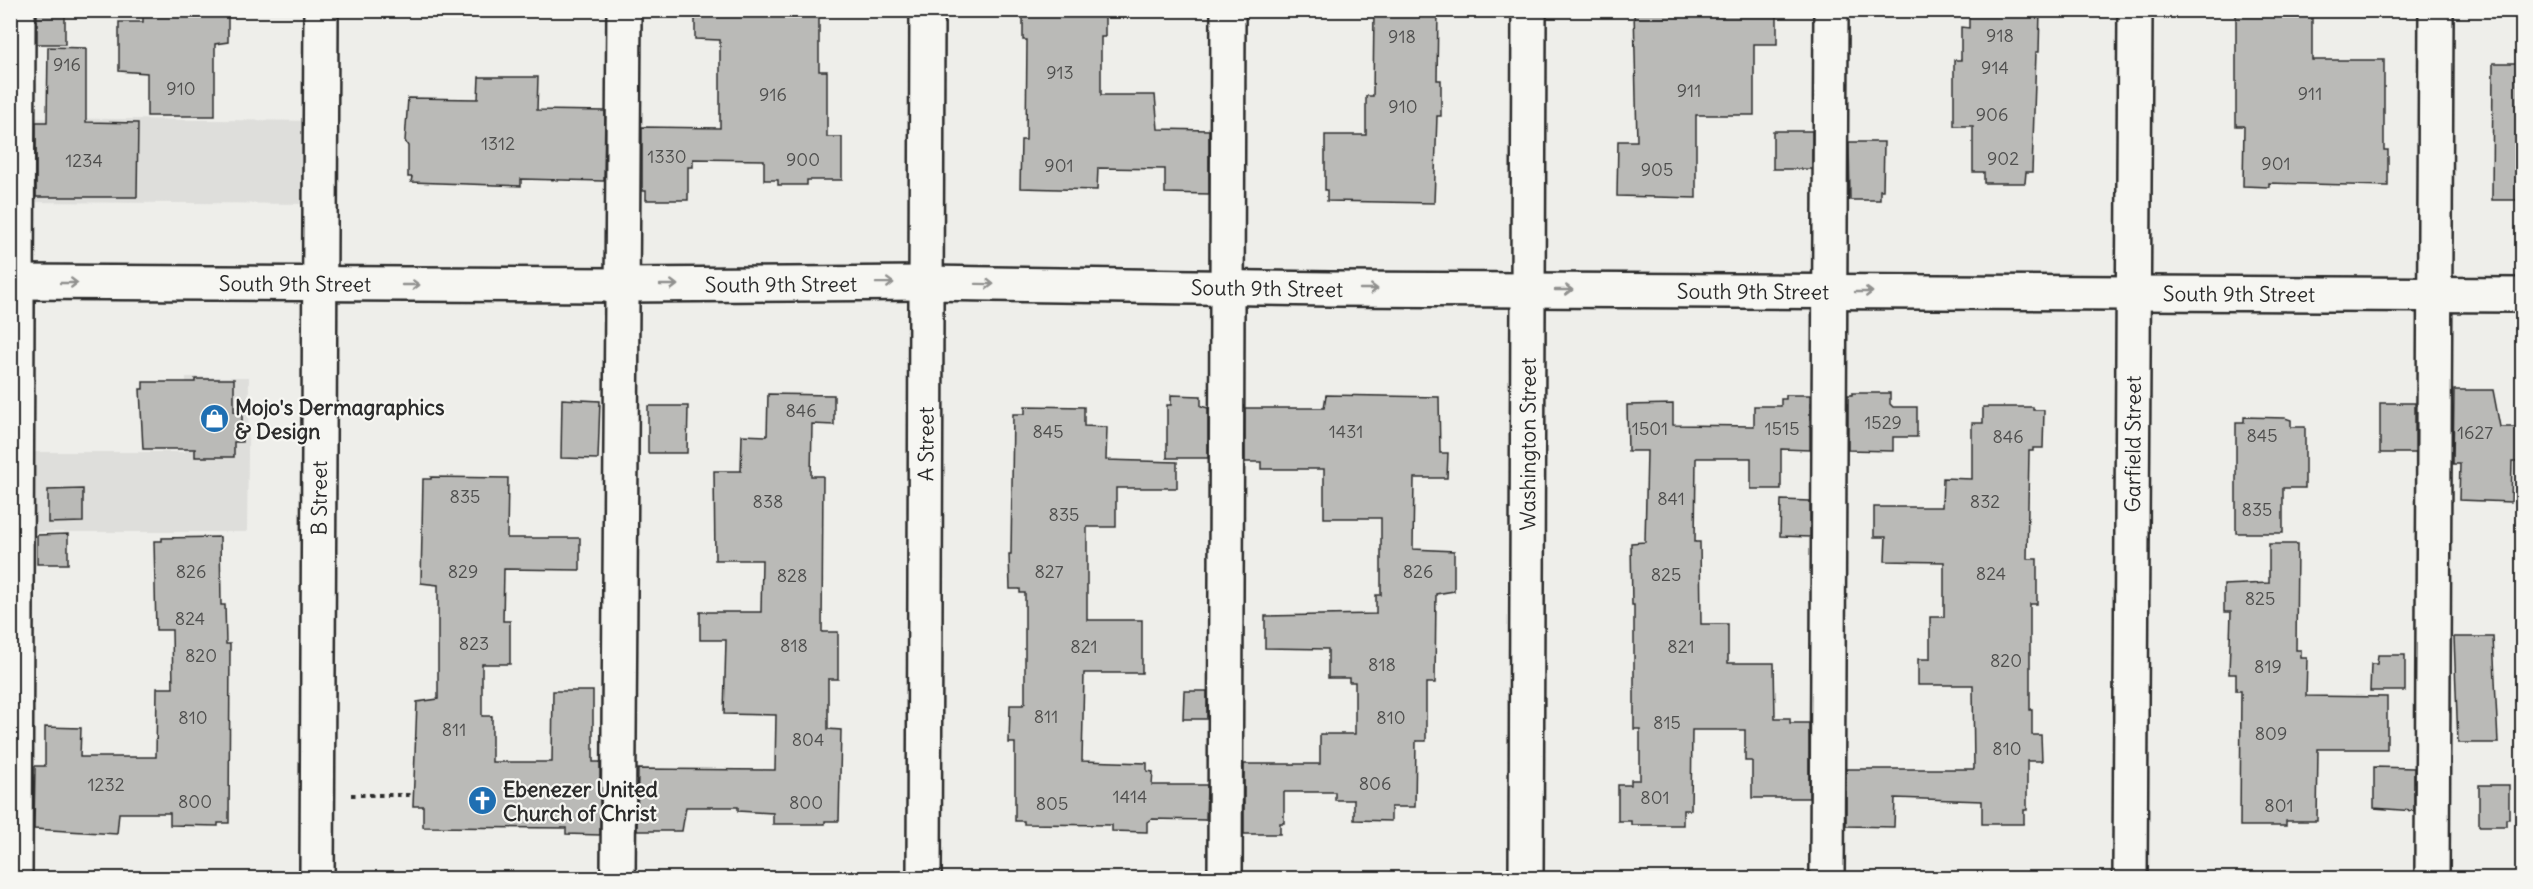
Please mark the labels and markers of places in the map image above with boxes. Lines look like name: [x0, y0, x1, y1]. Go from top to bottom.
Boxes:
place label: Mojo's Dermagraphics & Design: [235, 394, 445, 445]
shop icon: Mojo's Dermagraphics & Design: [198, 403, 230, 435]
place label: Ebenezer United Church of Christ: [503, 776, 658, 827]
church icon: Ebenezer United Church of Christ: [466, 785, 498, 817]

